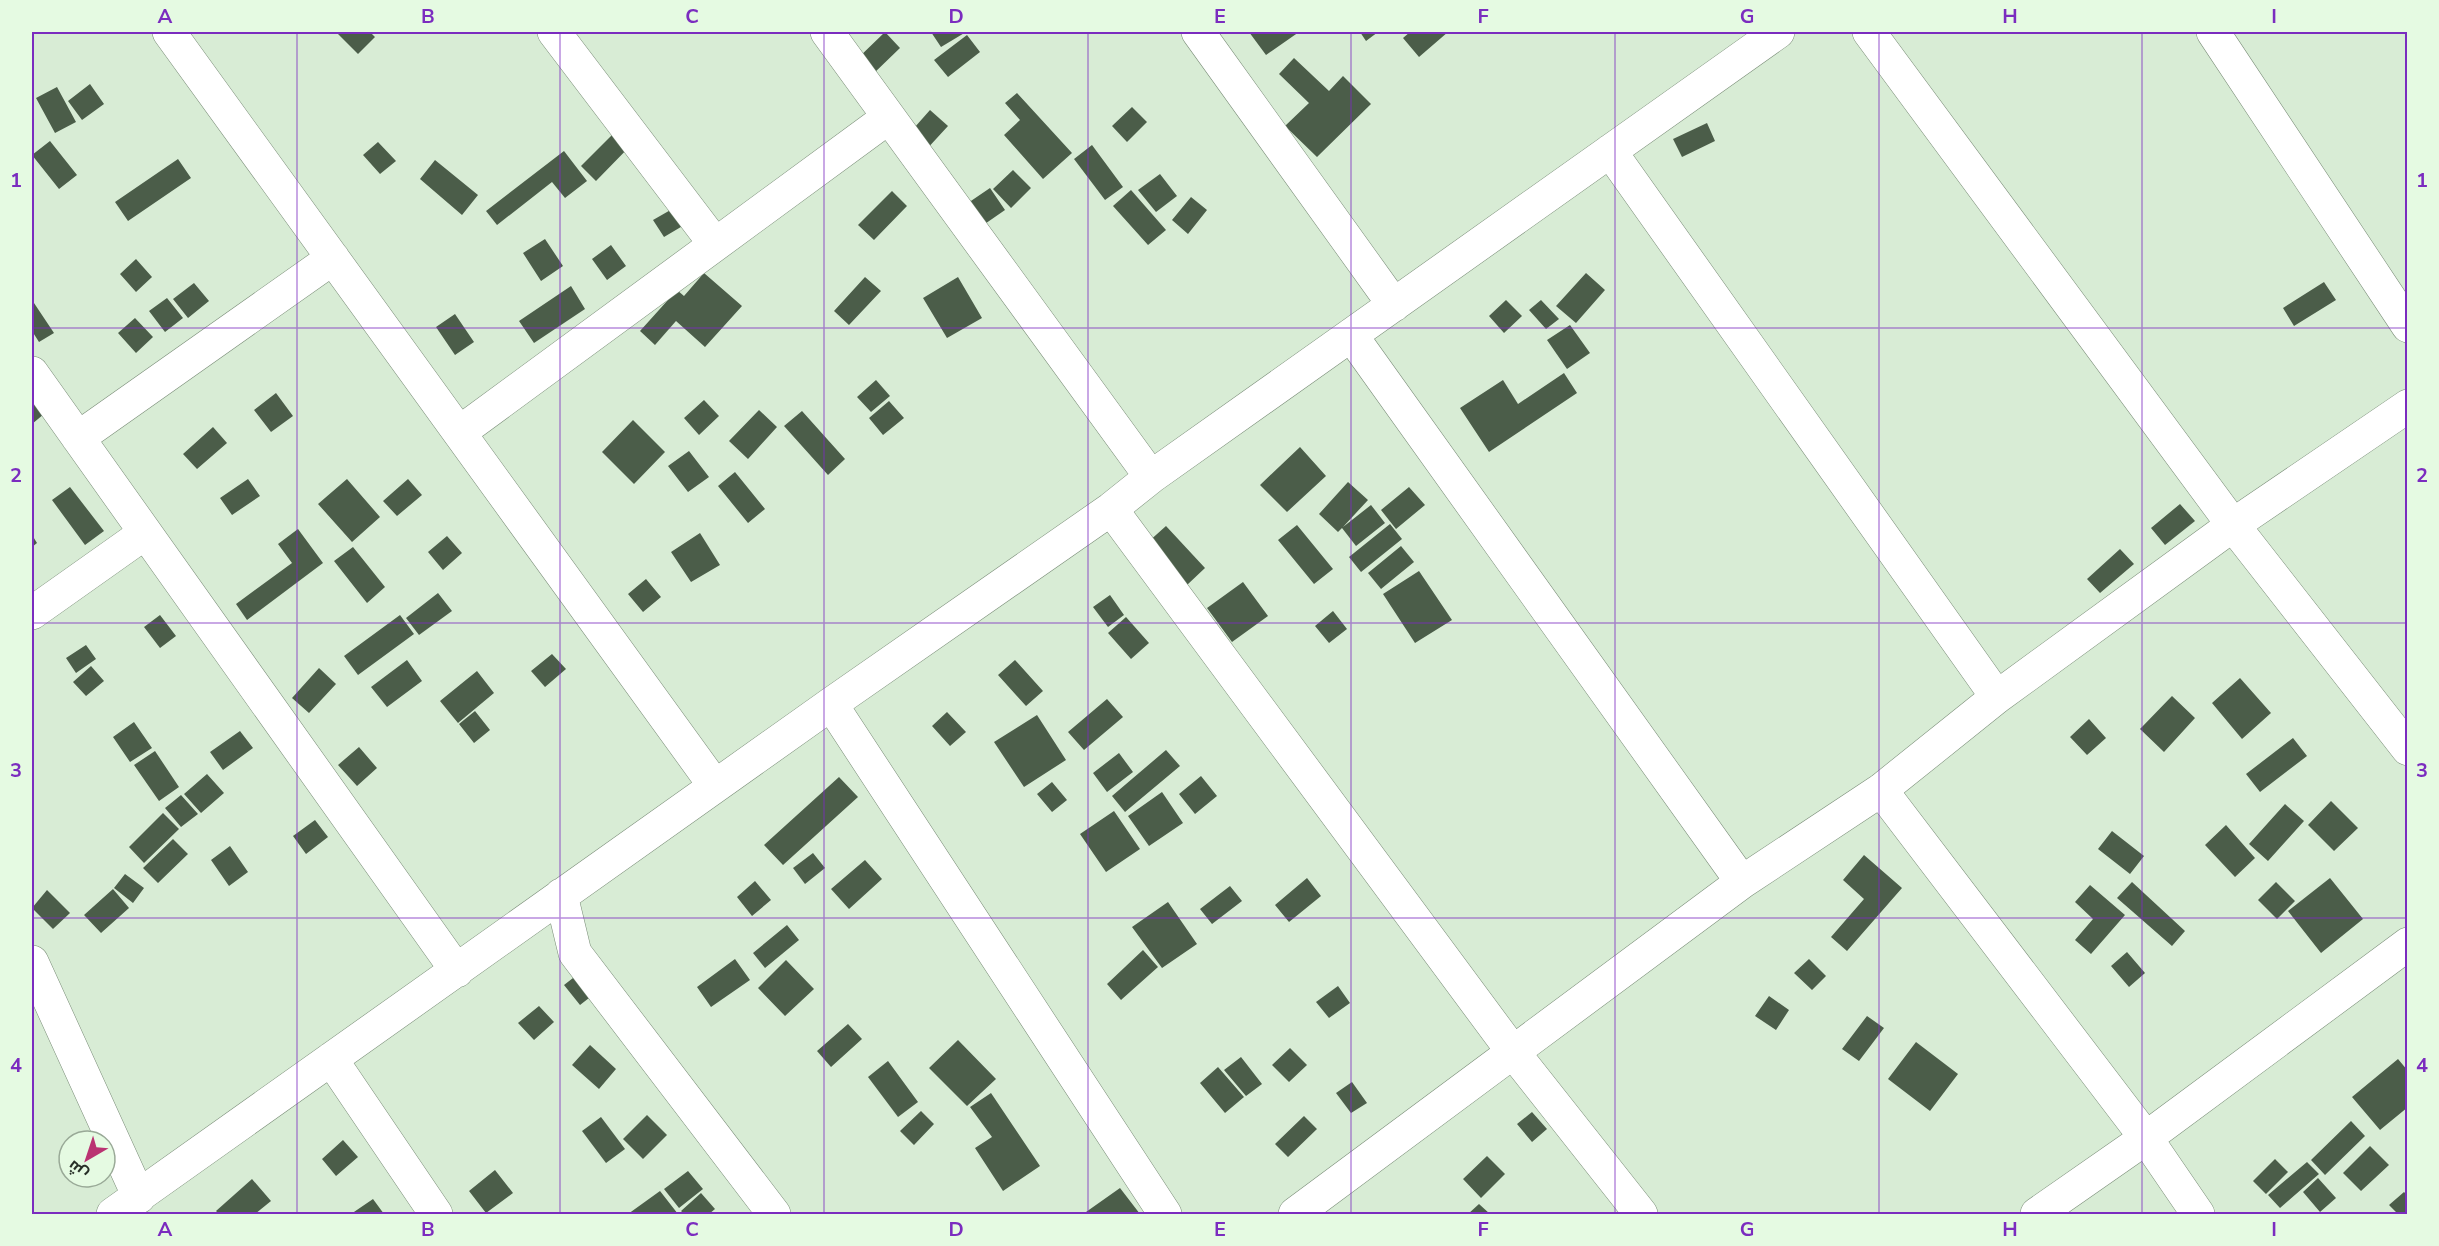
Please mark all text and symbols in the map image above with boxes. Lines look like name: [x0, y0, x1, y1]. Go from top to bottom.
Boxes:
text: A: [158, 3, 173, 30]
text: B: [421, 3, 435, 30]
text: C: [685, 3, 699, 30]
text: D: [948, 3, 964, 30]
text: E: [1214, 3, 1226, 30]
text: F: [1477, 3, 1489, 30]
text: G: [1740, 3, 1754, 30]
text: H: [2002, 3, 2018, 30]
text: I: [2271, 3, 2277, 30]
text: 1: [10, 167, 22, 194]
text: 1: [2416, 167, 2428, 194]
text: 2: [10, 462, 22, 489]
text: 2: [2416, 462, 2428, 489]
text: 3: [10, 757, 22, 784]
text: 3: [2416, 757, 2428, 784]
text: 4: [10, 1052, 22, 1079]
text: 4: [2416, 1052, 2428, 1079]
north arrow: [57, 1129, 117, 1189]
text: ش: [63, 1155, 93, 1185]
text: A: [158, 1216, 173, 1243]
text: B: [421, 1216, 435, 1243]
text: C: [685, 1216, 699, 1243]
text: D: [948, 1216, 964, 1243]
text: E: [1214, 1216, 1226, 1243]
text: F: [1477, 1216, 1489, 1243]
text: G: [1740, 1216, 1754, 1243]
text: H: [2002, 1216, 2018, 1243]
text: I: [2271, 1216, 2277, 1243]

